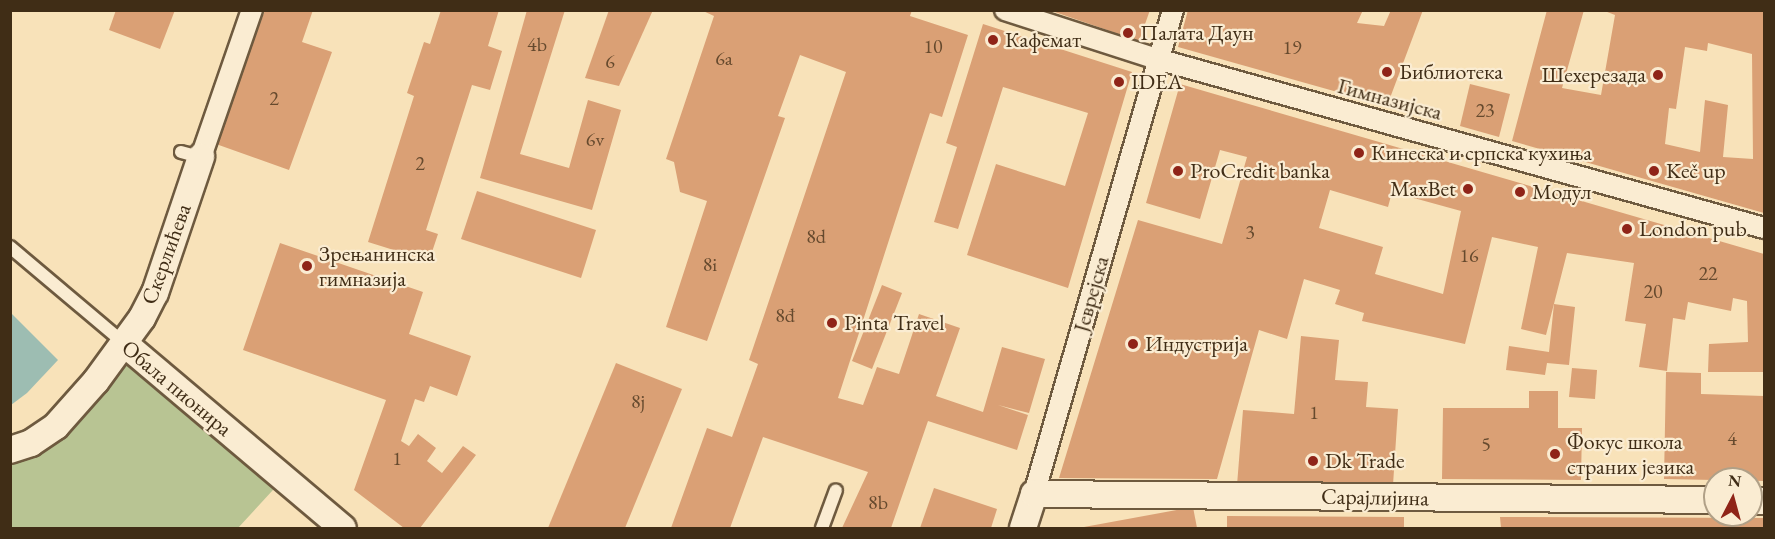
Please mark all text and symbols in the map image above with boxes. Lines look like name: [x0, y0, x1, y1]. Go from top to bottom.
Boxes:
place label: Палата Даун: [1140, 20, 1254, 46]
marker: Палата Даун: [1121, 26, 1135, 40]
place label: Кафемат: [1005, 27, 1081, 53]
house number: 4b: [527, 32, 547, 56]
marker: Кафемат: [986, 33, 1000, 47]
house number: 10: [923, 34, 943, 58]
house number: 19: [1282, 35, 1302, 59]
house number: 6a: [715, 46, 733, 70]
house number: 6: [605, 49, 615, 73]
place label: Библиотека: [1399, 59, 1503, 85]
place label: Шехерезада: [1542, 62, 1646, 88]
marker: Библиотека: [1380, 65, 1394, 79]
marker: Шехерезада: [1651, 68, 1665, 82]
place label: IDEA: [1131, 69, 1183, 95]
street label: Гимназијска: [1335, 72, 1445, 126]
marker: IDEA: [1112, 75, 1126, 89]
house number: 2: [269, 86, 279, 110]
house number: 23: [1475, 98, 1495, 122]
house number: 6v: [586, 127, 604, 151]
place label: Кинеска и српска кухиња: [1371, 140, 1592, 166]
marker: Кинеска и српска кухиња: [1352, 146, 1366, 160]
house number: 2: [415, 151, 425, 175]
place label: ProCredit banka: [1190, 158, 1330, 184]
place label: Keč up: [1666, 158, 1726, 184]
marker: ProCredit banka: [1171, 164, 1185, 178]
marker: Keč up: [1647, 164, 1661, 178]
place label: MaxBet: [1390, 176, 1456, 202]
place label: Модул: [1532, 179, 1591, 205]
marker: MaxBet: [1461, 182, 1475, 196]
marker: Модул: [1513, 185, 1527, 199]
street label: Скерлићева: [136, 200, 196, 308]
place label: London pub: [1639, 216, 1747, 242]
house number: 3: [1245, 220, 1255, 244]
marker: London pub: [1620, 222, 1634, 236]
house number: 8d: [806, 224, 826, 248]
place label: Зрењанинска гимназија: [319, 240, 435, 292]
house number: 16: [1459, 243, 1479, 267]
house number: 8i: [703, 252, 717, 276]
street label: Јеврејска: [1068, 253, 1114, 335]
marker: Зрењанинска гимназија: [300, 259, 314, 273]
house number: 22: [1698, 261, 1718, 285]
house number: 20: [1643, 279, 1663, 303]
house number: 8đ: [775, 303, 795, 327]
place label: Pinta Travel: [844, 310, 944, 336]
marker: Pinta Travel: [825, 316, 839, 330]
place label: Индустрија: [1145, 331, 1248, 357]
street label: Обала пионира: [117, 334, 237, 442]
marker: Индустрија: [1126, 337, 1140, 351]
house number: 8j: [631, 389, 645, 413]
house number: 1: [1309, 400, 1319, 424]
house number: 4: [1727, 426, 1737, 450]
place label: Фокус школа страних језика: [1567, 428, 1694, 480]
house number: 5: [1481, 432, 1491, 456]
house number: 1: [392, 446, 402, 470]
marker: Фокус школа страних језика: [1548, 447, 1562, 461]
place label: Dk Trade: [1325, 448, 1405, 474]
marker: Dk Trade: [1306, 454, 1320, 468]
north arrow: [1703, 467, 1763, 527]
text: N: [1727, 469, 1742, 492]
street label: Сарајлијина: [1321, 483, 1429, 511]
house number: 8b: [868, 490, 888, 514]

